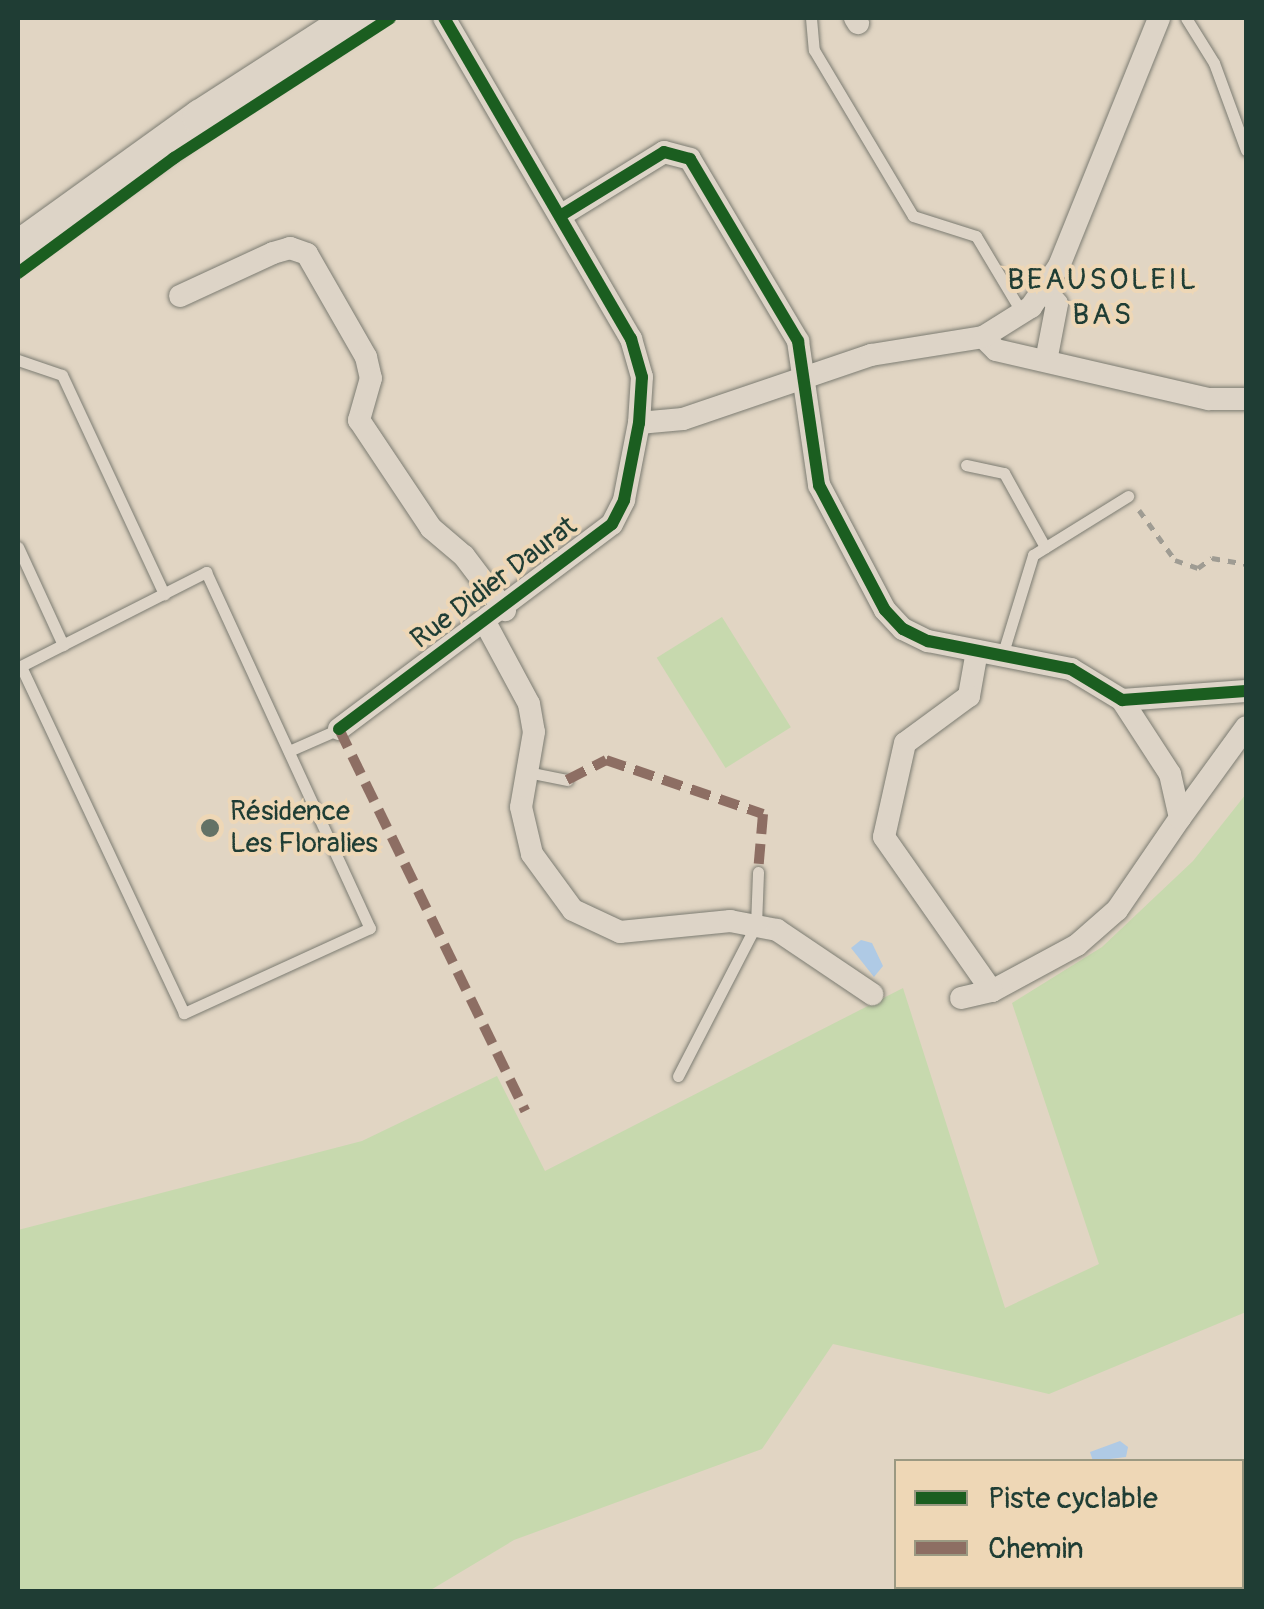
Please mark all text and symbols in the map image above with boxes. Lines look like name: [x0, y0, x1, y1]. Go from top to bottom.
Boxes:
district label: BEAUSOLEIL BAS: [1007, 262, 1199, 332]
street label: Rue Didier Daurat: [404, 510, 584, 656]
place label: Résidence Les Floralies: [230, 795, 378, 861]
marker: Résidence Les Floralies: [199, 817, 221, 839]
legend: [894, 1459, 1244, 1589]
text: Piste cyclable: [988, 1480, 1158, 1517]
text: Chemin: [988, 1530, 1084, 1567]

